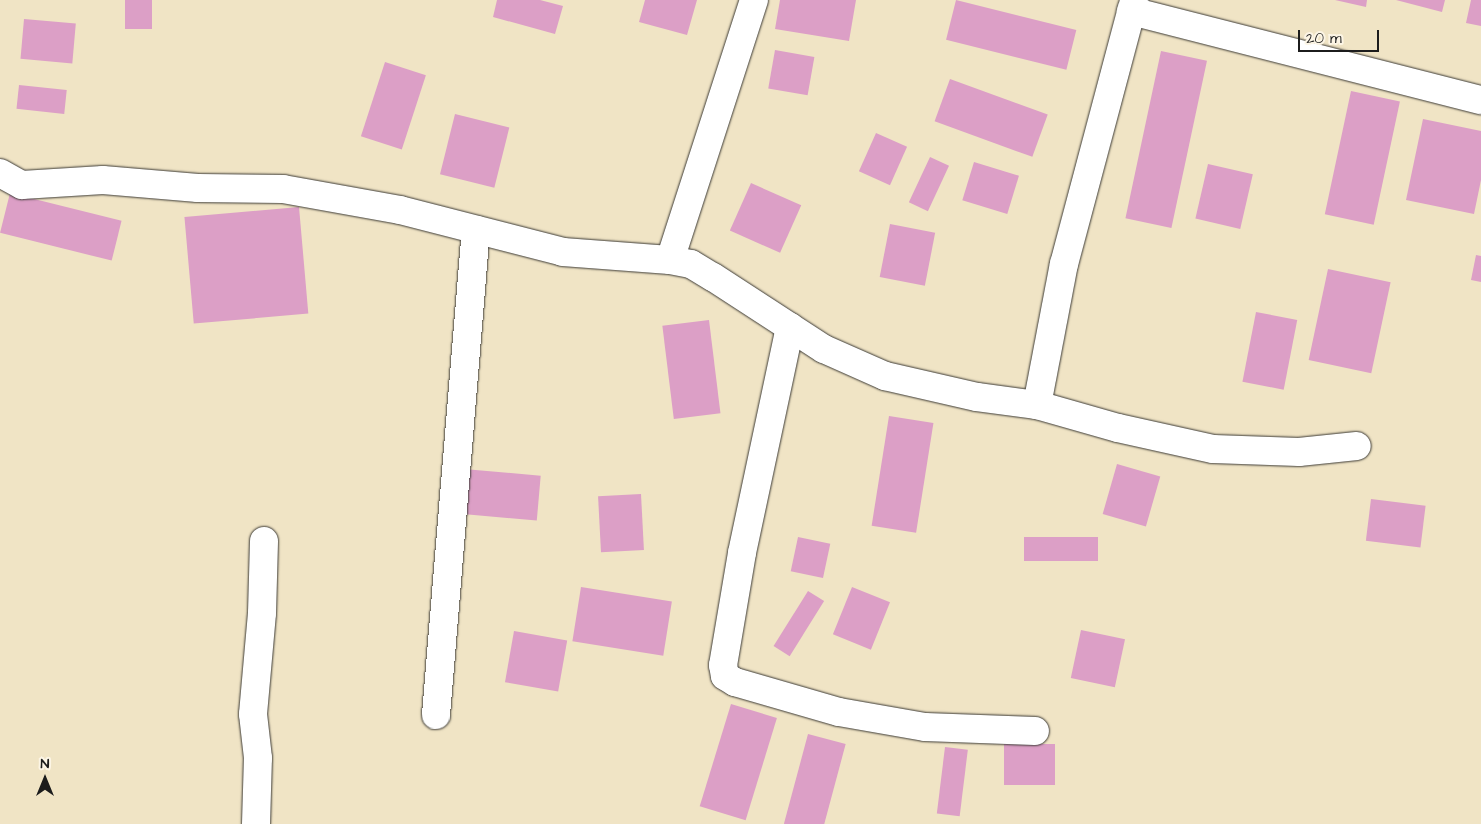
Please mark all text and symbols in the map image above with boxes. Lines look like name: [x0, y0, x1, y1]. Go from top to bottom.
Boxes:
scale bar: [1301, 20, 1382, 52]
text: 20 m: [1306, 28, 1342, 49]
north arrow: [20, 754, 70, 804]
text: N: [41, 754, 49, 774]

